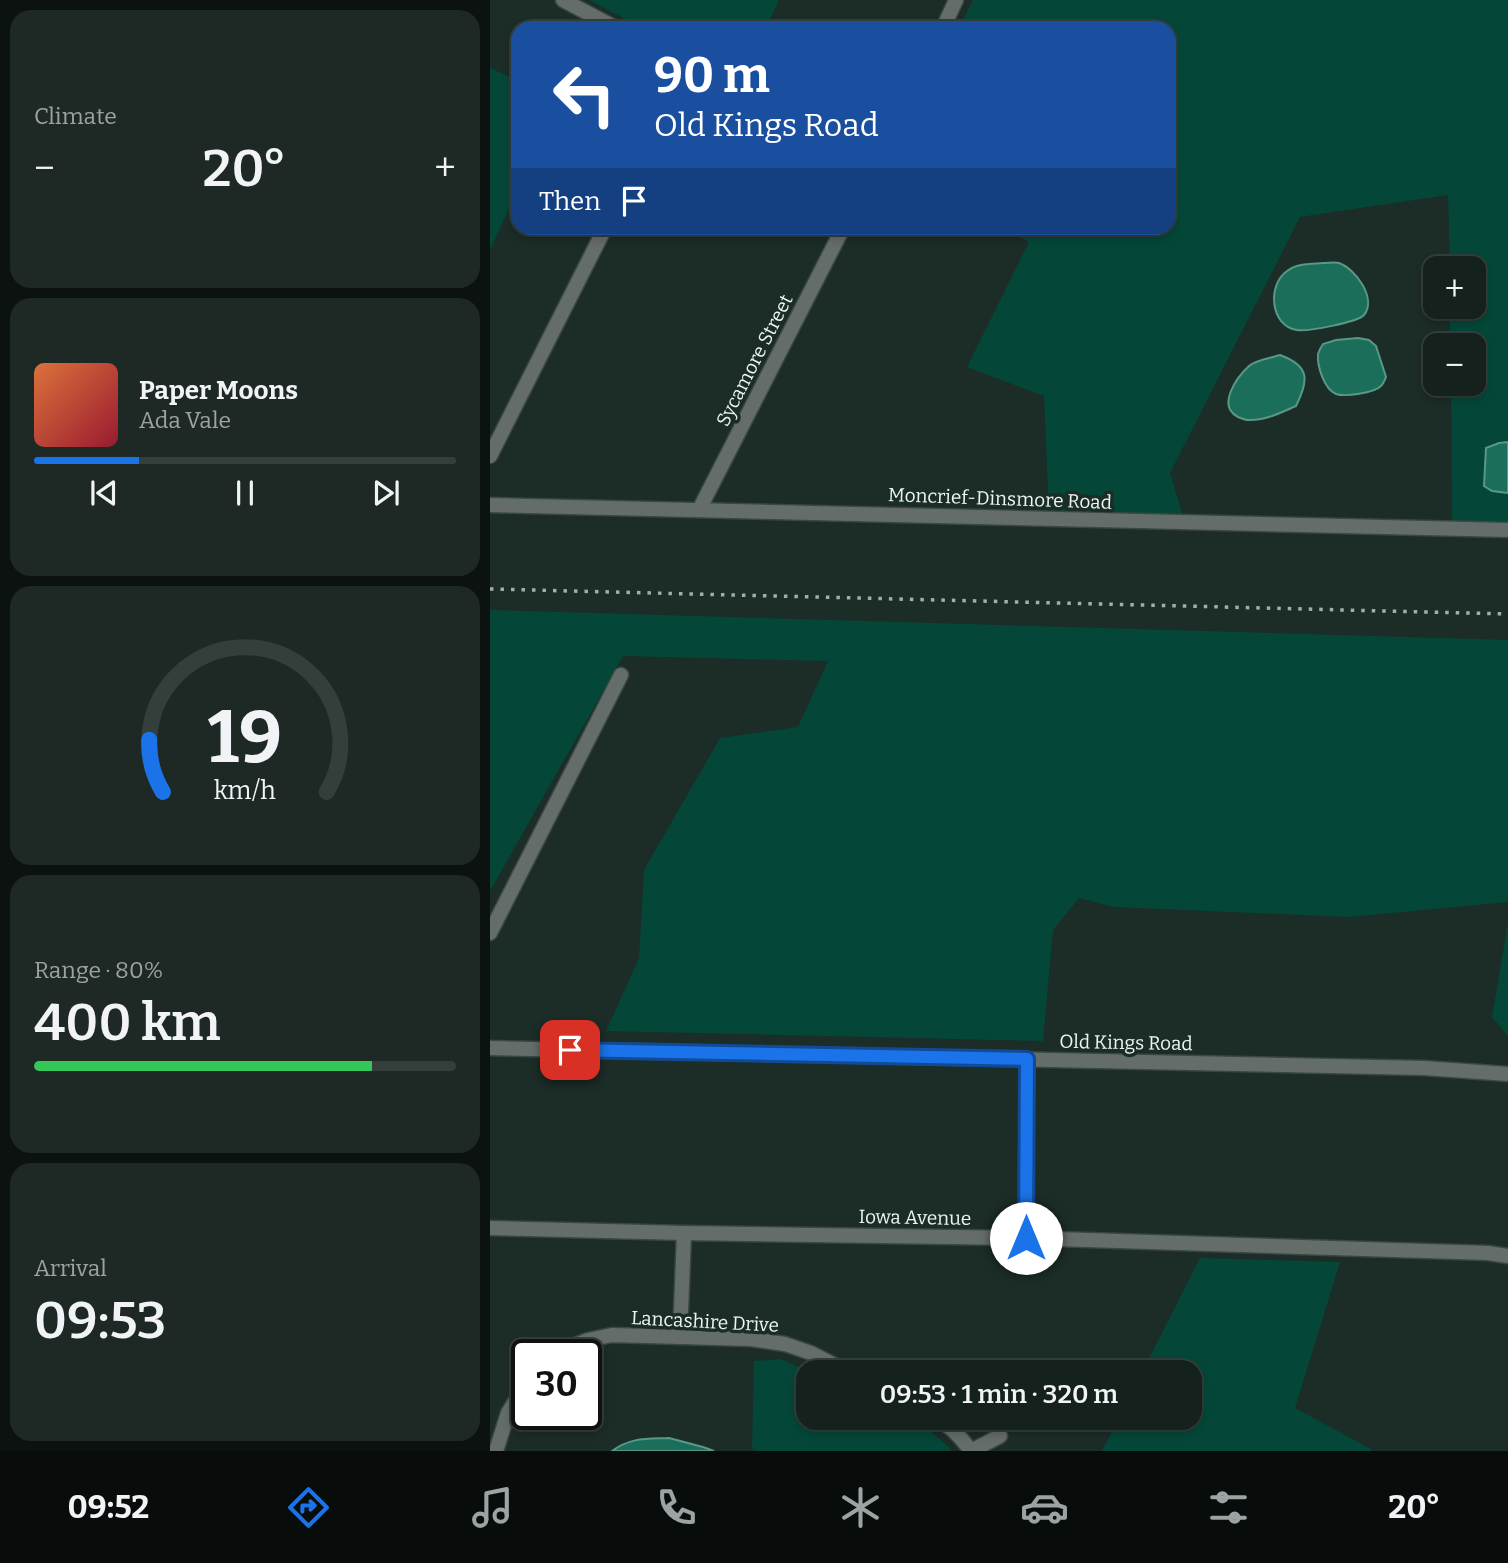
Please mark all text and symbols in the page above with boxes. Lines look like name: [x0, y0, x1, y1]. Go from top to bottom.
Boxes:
text: 90 m: [654, 46, 770, 105]
icon: left: [539, 49, 630, 140]
text: Climate: [34, 102, 117, 130]
text: Old Kings Road: [654, 106, 879, 144]
text: 20°: [202, 137, 287, 200]
text: −: [34, 145, 55, 191]
text: +: [434, 145, 456, 191]
icon: arrive: [615, 182, 653, 220]
text: Then: [539, 186, 601, 217]
map controls: [1423, 256, 1486, 396]
button: +: [1423, 256, 1486, 319]
street label: Sycamore Street: [711, 290, 798, 430]
button: −: [1423, 333, 1486, 396]
text: Paper Moons: [139, 375, 298, 406]
text: Ada Vale: [139, 406, 231, 434]
icon: previous: [85, 474, 123, 512]
icon: pause: [226, 474, 264, 512]
icon: next: [367, 474, 405, 512]
street label: Moncrief-Dinsmore Road: [888, 483, 1112, 514]
text: 19: [208, 694, 282, 781]
text: km/h: [214, 775, 276, 805]
text: Range · 80%: [34, 956, 163, 984]
text: 400 km: [34, 991, 221, 1054]
pin: [540, 1020, 600, 1080]
street label: Old Kings Road: [1059, 1030, 1193, 1055]
icon: arrive: [551, 1031, 589, 1069]
position arrow: [989, 1201, 1063, 1275]
street label: Iowa Avenue: [858, 1205, 972, 1230]
text: Arrival: [34, 1254, 107, 1282]
text: 09:53: [34, 1289, 166, 1352]
street label: Lancashire Drive: [630, 1306, 779, 1337]
speed limit sign: 30: [511, 1339, 602, 1430]
text: 09:53 · 1 min · 320 m: [880, 1379, 1118, 1410]
icon: directions: [284, 1483, 333, 1532]
icon: music: [468, 1483, 517, 1532]
icon: phone: [652, 1483, 701, 1532]
icon: climate: [836, 1483, 885, 1532]
icon: car: [1020, 1483, 1069, 1532]
icon: filters: [1204, 1483, 1253, 1532]
text: 09:52: [68, 1488, 149, 1526]
text: 20°: [1388, 1488, 1440, 1526]

